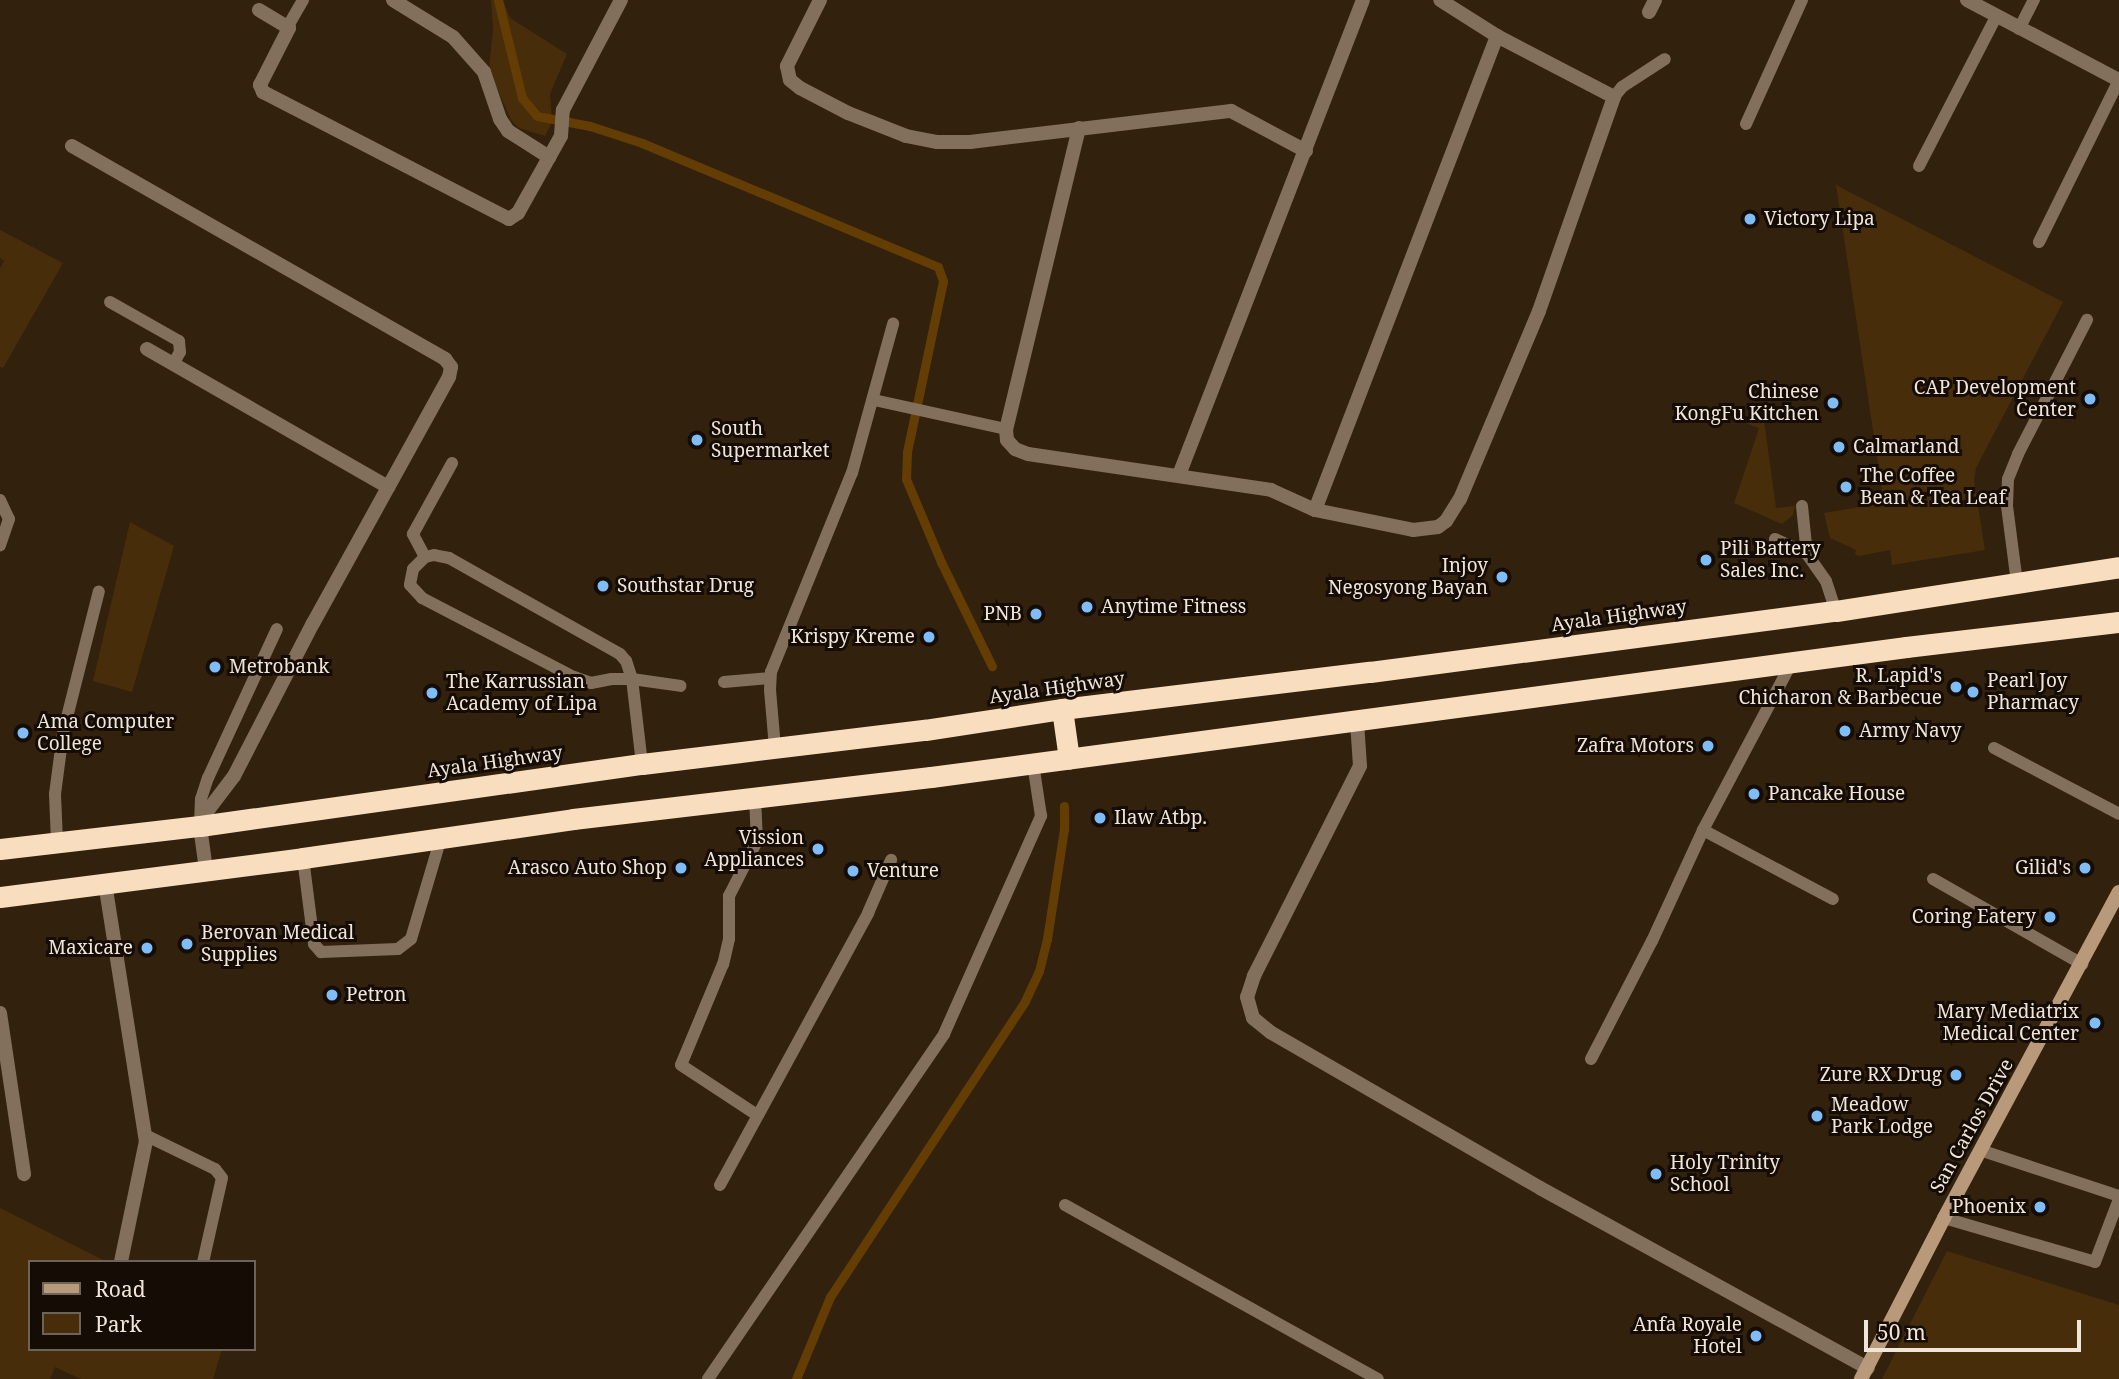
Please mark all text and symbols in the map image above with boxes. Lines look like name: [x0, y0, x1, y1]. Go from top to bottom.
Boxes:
place label: Victory Lipa: [1764, 208, 1875, 230]
marker: Victory Lipa: [1742, 211, 1758, 227]
place label: CAP Development Center: [1914, 377, 2076, 421]
place label: Chinese KongFu Kitchen: [1675, 381, 1819, 425]
marker: CAP Development Center: [2082, 391, 2098, 407]
marker: Chinese KongFu Kitchen: [1825, 395, 1841, 411]
place label: South Supermarket: [711, 418, 829, 462]
marker: South Supermarket: [689, 432, 705, 448]
place label: Calmarland: [1853, 436, 1959, 458]
marker: Calmarland: [1831, 439, 1847, 455]
place label: The Coffee Bean & Tea Leaf: [1860, 465, 2006, 509]
marker: The Coffee Bean & Tea Leaf: [1838, 479, 1854, 495]
place label: Pili Battery Sales Inc.: [1720, 538, 1821, 582]
marker: Pili Battery Sales Inc.: [1698, 552, 1714, 568]
place label: Injoy Negosyong Bayan: [1328, 555, 1488, 599]
marker: Injoy Negosyong Bayan: [1494, 569, 1510, 585]
place label: Southstar Drug: [617, 575, 754, 597]
marker: Southstar Drug: [595, 578, 611, 594]
street label: Ayala Highway: [1550, 595, 1688, 637]
place label: Anytime Fitness: [1101, 596, 1246, 618]
marker: Anytime Fitness: [1079, 599, 1095, 615]
place label: PNB: [984, 603, 1022, 625]
marker: PNB: [1028, 606, 1044, 622]
place label: Krispy Kreme: [791, 626, 915, 648]
marker: Krispy Kreme: [921, 629, 937, 645]
place label: Metrobank: [229, 656, 329, 678]
marker: Metrobank: [207, 659, 223, 675]
place label: R. Lapid's Chicharon & Barbecue: [1738, 665, 1942, 709]
street label: Ayala Highway: [988, 667, 1126, 709]
place label: Pearl Joy Pharmacy: [1987, 670, 2079, 714]
place label: The Karrussian Academy of Lipa: [446, 671, 597, 715]
marker: R. Lapid's Chicharon & Barbecue: [1948, 679, 1964, 695]
marker: Pearl Joy Pharmacy: [1965, 684, 1981, 700]
marker: The Karrussian Academy of Lipa: [424, 685, 440, 701]
place label: Ama Computer College: [37, 711, 174, 755]
place label: Army Navy: [1859, 720, 1962, 742]
marker: Army Navy: [1837, 723, 1853, 739]
marker: Ama Computer College: [15, 725, 31, 741]
place label: Zafra Motors: [1577, 735, 1694, 757]
marker: Zafra Motors: [1700, 738, 1716, 754]
street label: Ayala Highway: [426, 741, 564, 783]
place label: Pancake House: [1768, 783, 1905, 805]
marker: Pancake House: [1746, 786, 1762, 802]
place label: Ilaw Atbp.: [1114, 807, 1207, 829]
marker: Ilaw Atbp.: [1092, 810, 1108, 826]
place label: Vission Appliances: [704, 827, 804, 871]
marker: Vission Appliances: [810, 841, 826, 857]
place label: Arasco Auto Shop: [508, 857, 667, 879]
place label: Gilid's: [2015, 857, 2071, 879]
marker: Arasco Auto Shop: [673, 860, 689, 876]
place label: Venture: [867, 860, 939, 882]
marker: Gilid's: [2077, 860, 2093, 876]
marker: Venture: [845, 863, 861, 879]
place label: Coring Eatery: [1912, 906, 2036, 928]
marker: Coring Eatery: [2042, 909, 2058, 925]
place label: Berovan Medical Supplies: [201, 922, 354, 966]
marker: Berovan Medical Supplies: [179, 936, 195, 952]
place label: Maxicare: [48, 937, 133, 959]
marker: Maxicare: [139, 940, 155, 956]
place label: Petron: [346, 984, 406, 1006]
marker: Petron: [324, 987, 340, 1003]
place label: Mary Mediatrix Medical Center: [1937, 1001, 2079, 1045]
marker: Mary Mediatrix Medical Center: [2085, 1013, 2105, 1033]
street label: San Carlos Drive: [1926, 1055, 2018, 1197]
place label: Zure RX Drug: [1820, 1064, 1942, 1086]
marker: Zure RX Drug: [1948, 1067, 1964, 1083]
place label: Meadow Park Lodge: [1831, 1094, 1933, 1138]
marker: Meadow Park Lodge: [1809, 1108, 1825, 1124]
place label: Holy Trinity School: [1670, 1152, 1780, 1196]
marker: Holy Trinity School: [1648, 1166, 1664, 1182]
place label: Phoenix: [1952, 1196, 2026, 1218]
marker: Phoenix: [2032, 1199, 2048, 1215]
legend: [28, 1260, 256, 1351]
text: Road: [95, 1275, 146, 1303]
scale bar: [1867, 1306, 2084, 1350]
text: Park: [95, 1310, 142, 1338]
place label: Anfa Royale Hotel: [1633, 1314, 1742, 1358]
text: 50 m: [1877, 1318, 1926, 1346]
marker: Anfa Royale Hotel: [1748, 1328, 1764, 1344]

